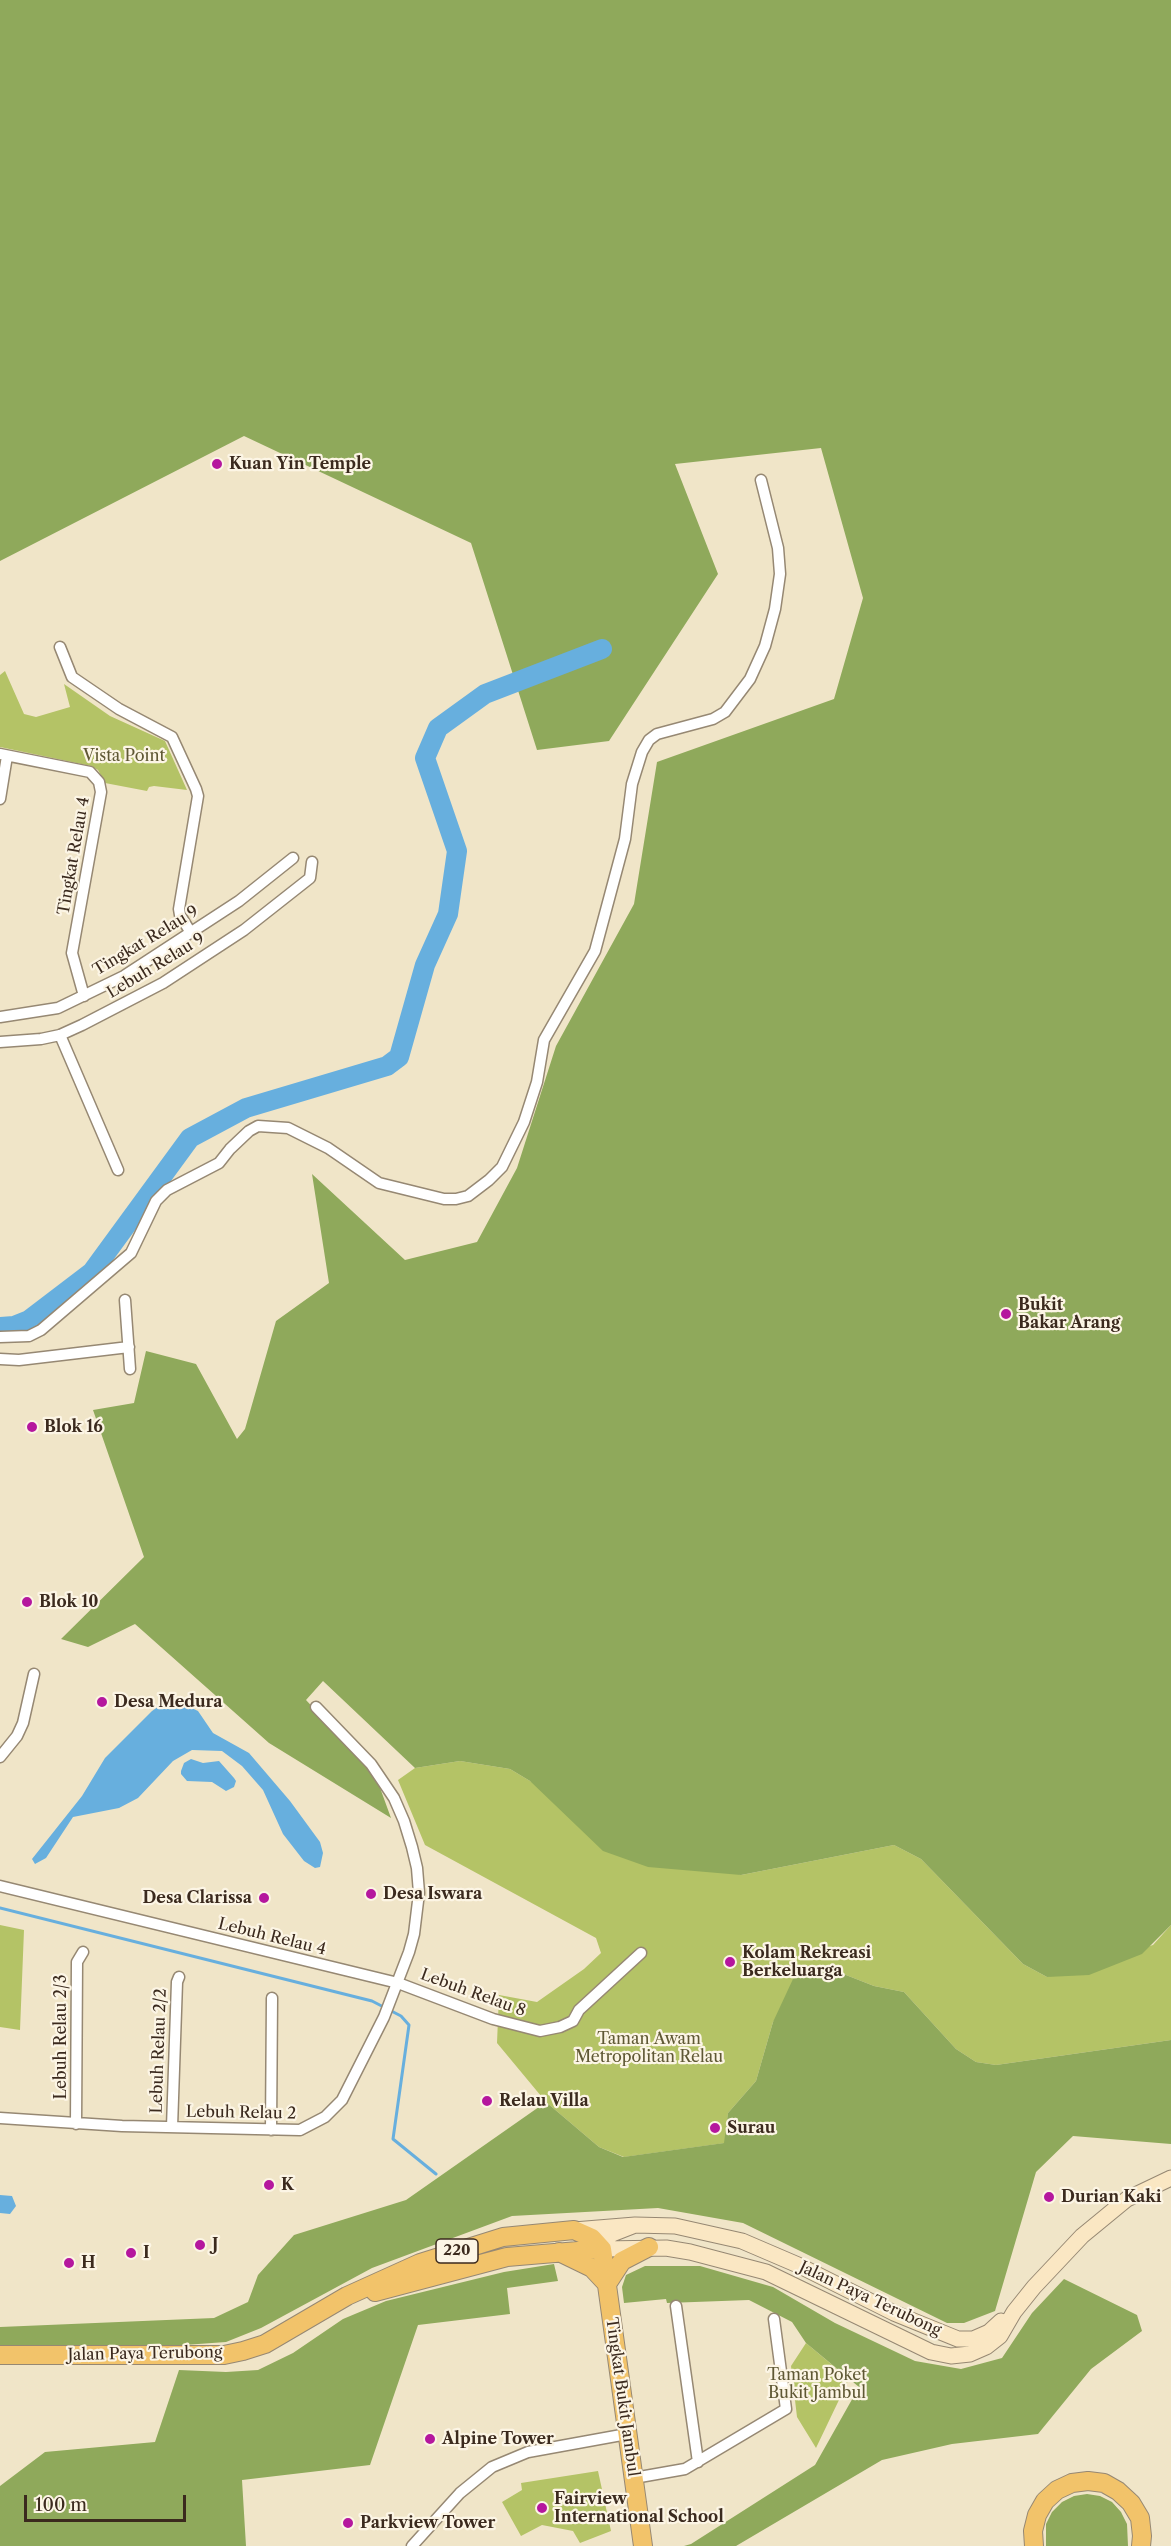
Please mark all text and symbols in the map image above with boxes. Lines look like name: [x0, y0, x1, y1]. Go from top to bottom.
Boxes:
place label: Kuan Yin Temple: [229, 454, 371, 474]
marker: Kuan Yin Temple: [210, 457, 224, 471]
park label: Vista Point: [83, 746, 165, 766]
street label: Tingkat Relau 4: [54, 795, 94, 917]
street label: Tingkat Relau 9: [90, 902, 202, 980]
street label: Lebuh Relau 9: [104, 929, 208, 1003]
place label: Bukit Bakar Arang: [1018, 1295, 1120, 1333]
marker: Bukit Bakar Arang: [999, 1307, 1013, 1321]
place label: Blok 16: [44, 1417, 103, 1437]
marker: Blok 16: [25, 1420, 39, 1434]
place label: Blok 10: [39, 1592, 98, 1612]
marker: Blok 10: [20, 1595, 34, 1609]
place label: Desa Medura: [114, 1692, 223, 1712]
marker: Desa Medura: [95, 1695, 109, 1709]
place label: Desa Iswara: [383, 1884, 482, 1904]
marker: Desa Iswara: [364, 1887, 378, 1901]
place label: Desa Clarissa: [142, 1888, 252, 1908]
marker: Desa Clarissa: [257, 1891, 271, 1905]
street label: Lebuh Relau 4: [216, 1914, 328, 1960]
place label: Kolam Rekreasi Berkeluarga: [742, 1943, 871, 1981]
marker: Kolam Rekreasi Berkeluarga: [723, 1955, 737, 1969]
street label: Lebuh Relau 8: [418, 1965, 528, 2021]
street label: Lebuh Relau 2/3: [51, 1975, 71, 2099]
street label: Lebuh Relau 2/2: [147, 1988, 171, 2114]
park label: Taman Awam Metropolitan Relau: [575, 2029, 723, 2067]
place label: Relau Villa: [499, 2091, 589, 2111]
marker: Relau Villa: [480, 2094, 494, 2108]
street label: Lebuh Relau 2: [186, 2102, 296, 2124]
place label: Surau: [727, 2118, 775, 2138]
marker: Surau: [708, 2121, 722, 2135]
place label: K: [281, 2175, 294, 2195]
marker: K: [262, 2178, 276, 2192]
place label: Durian Kaki: [1061, 2187, 1162, 2207]
marker: Durian Kaki: [1042, 2190, 1056, 2204]
place label: J: [212, 2235, 218, 2255]
marker: J: [193, 2238, 207, 2252]
road number: 220: [436, 2239, 478, 2263]
place label: I: [143, 2243, 150, 2263]
marker: I: [124, 2246, 138, 2260]
place label: H: [81, 2253, 96, 2273]
marker: H: [62, 2256, 76, 2270]
street label: Jalan Paya Terubong: [796, 2258, 944, 2340]
street label: Tingkat Bukit Jambul: [601, 2316, 643, 2478]
street label: Jalan Paya Terubong: [67, 2343, 223, 2365]
park label: Taman Poket Bukit Jambul: [767, 2365, 867, 2403]
place label: Alpine Tower: [442, 2429, 554, 2449]
marker: Alpine Tower: [423, 2432, 437, 2446]
scale bar: [27, 2483, 189, 2521]
place label: Fairview International School: [554, 2489, 724, 2527]
text: 100 m: [35, 2494, 87, 2516]
marker: Fairview International School: [535, 2501, 549, 2515]
place label: Parkview Tower: [360, 2513, 495, 2533]
marker: Parkview Tower: [341, 2516, 355, 2530]

